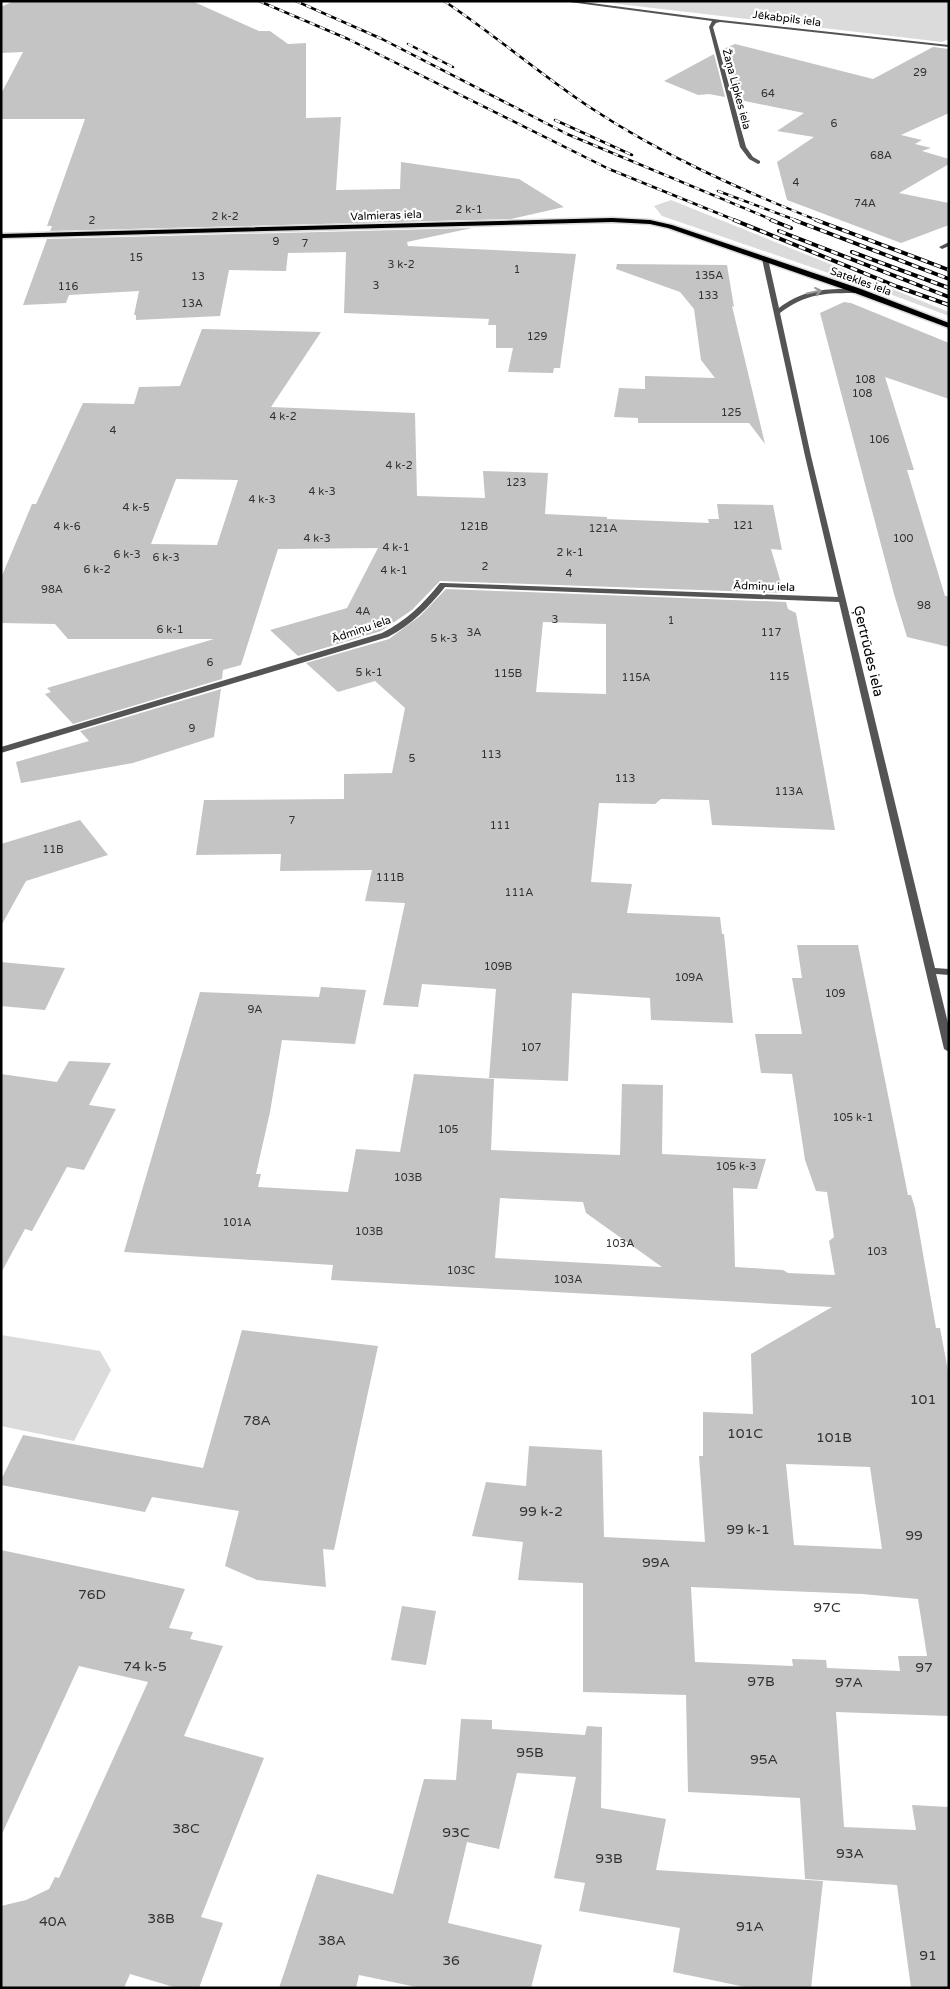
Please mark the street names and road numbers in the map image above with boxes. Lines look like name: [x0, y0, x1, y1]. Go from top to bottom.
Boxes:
street label: Jēkabpils iela: [752, 8, 822, 29]
street label: Žaņa Lipkes iela: [719, 47, 754, 131]
street label: Valmieras iela: [350, 208, 422, 223]
street label: Satekles iela: [828, 264, 893, 299]
street label: Ādmiņu iela: [733, 579, 795, 594]
street label: Ģertrūdes iela: [850, 604, 887, 698]
street label: Ādmiņu iela: [330, 613, 393, 646]

